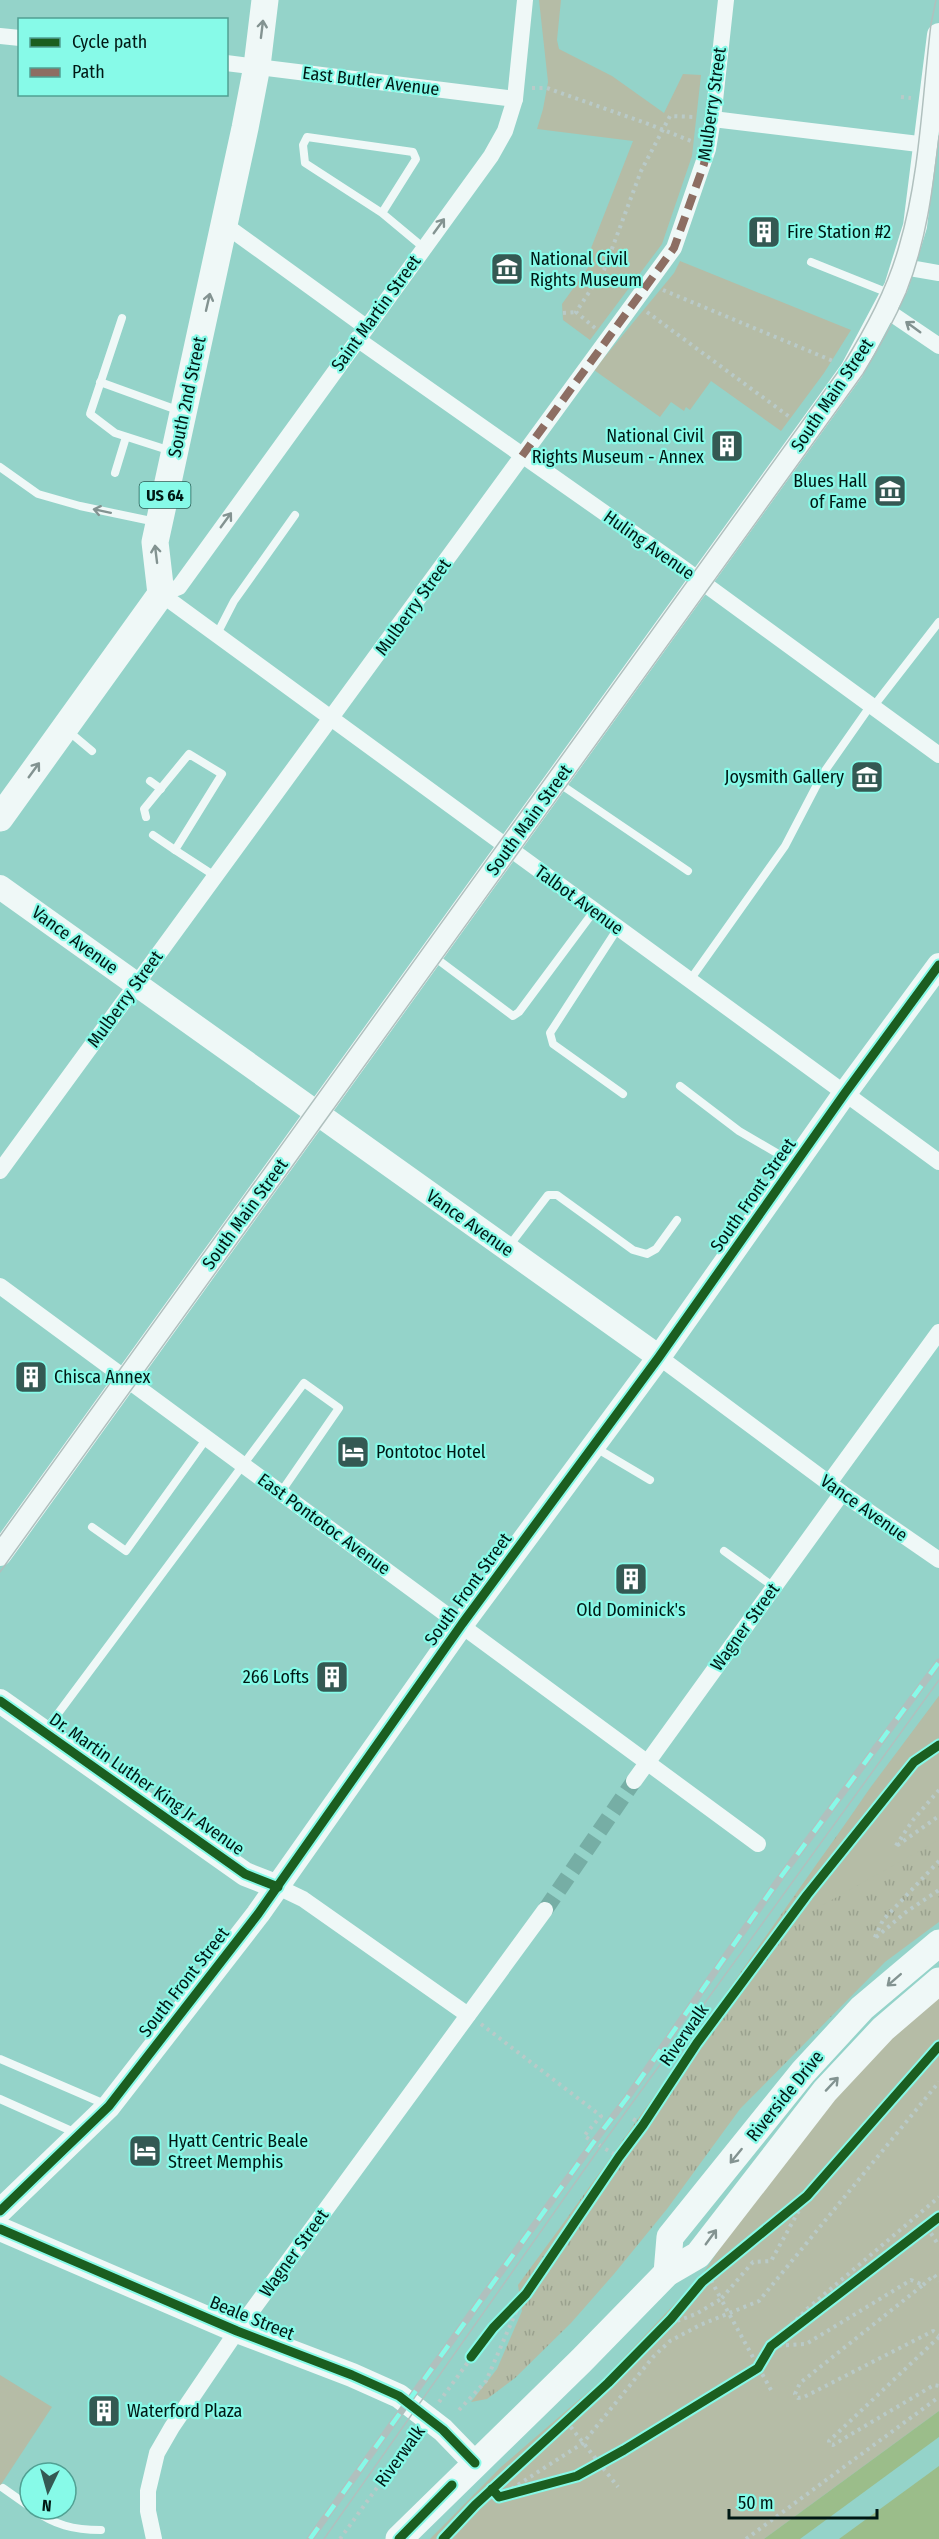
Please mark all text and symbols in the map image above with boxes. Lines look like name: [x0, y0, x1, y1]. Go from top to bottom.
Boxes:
legend: [18, 18, 228, 96]
one-way arrow: [256, 19, 267, 39]
text: Cycle path: [72, 31, 147, 53]
street label: Mulberry Street: [693, 46, 731, 162]
text: Path: [72, 61, 105, 83]
street label: East Butler Avenue: [301, 62, 441, 100]
building icon: Fire Station #2: [746, 214, 782, 250]
one-way arrow: [433, 219, 446, 235]
place label: Fire Station #2: [787, 221, 891, 243]
place label: National Civil Rights Museum: [530, 248, 642, 291]
street label: Saint Martin Street: [326, 251, 426, 375]
museum icon: National Civil Rights Museum: [489, 251, 525, 287]
one-way arrow: [202, 292, 214, 311]
one-way arrow: [905, 321, 921, 333]
street label: South 2nd Street: [163, 334, 211, 459]
street label: South Main Street: [786, 334, 878, 456]
place label: National Civil Rights Museum - Annex: [532, 425, 704, 468]
building icon: National Civil Rights Museum - Annex: [709, 428, 745, 464]
place label: Blues Hall of Fame: [793, 470, 867, 513]
museum icon: Blues Hall of Fame: [872, 473, 908, 509]
road number: US 64: [140, 482, 190, 508]
one-way arrow: [92, 505, 112, 516]
street label: Huling Avenue: [599, 506, 699, 584]
one-way arrow: [220, 513, 233, 529]
one-way arrow: [151, 544, 162, 564]
street label: Mulberry Street: [370, 554, 456, 660]
museum icon: Joysmith Gallery: [849, 759, 885, 795]
street label: South Main Street: [481, 760, 577, 880]
one-way arrow: [28, 763, 40, 779]
place label: Joysmith Gallery: [725, 766, 844, 788]
street label: Talbot Avenue: [530, 861, 628, 940]
street label: Vance Avenue: [28, 901, 123, 979]
street label: Mulberry Street: [82, 946, 168, 1052]
street label: South Front Street: [706, 1134, 800, 1256]
street label: South Main Street: [197, 1154, 293, 1274]
street label: Vance Avenue: [422, 1185, 518, 1261]
building icon: Chisca Annex: [13, 1359, 49, 1395]
place label: Chisca Annex: [54, 1366, 150, 1388]
hotel icon: Pontotoc Hotel: [335, 1434, 371, 1470]
place label: Pontotoc Hotel: [376, 1441, 486, 1463]
street label: East Pontotoc Avenue: [253, 1468, 395, 1580]
street label: Vance Avenue: [816, 1470, 912, 1546]
street label: South Front Street: [420, 1528, 516, 1650]
building icon: Old Dominick's: [613, 1561, 649, 1597]
street label: Wagner Street: [706, 1579, 784, 1675]
place label: Old Dominick's: [576, 1599, 686, 1621]
building icon: 266 Lofts: [314, 1659, 350, 1695]
place label: 266 Lofts: [243, 1666, 309, 1688]
street label: Dr. Martin Luther King Jr Avenue: [45, 1708, 249, 1860]
street label: South Front Street: [134, 1922, 234, 2041]
one-way arrow: [887, 1973, 902, 1987]
street label: Riverwalk: [655, 1999, 714, 2070]
street label: Riverside Drive: [742, 2046, 828, 2146]
one-way arrow: [825, 2076, 839, 2091]
place label: Hyatt Centric Beale Street Memphis: [168, 2130, 308, 2173]
hotel icon: Hyatt Centric Beale Street Memphis: [127, 2133, 163, 2169]
one-way arrow: [729, 2148, 742, 2164]
street label: Wagner Street: [255, 2205, 333, 2301]
one-way arrow: [705, 2229, 718, 2245]
street label: Beale Street: [206, 2291, 298, 2345]
building icon: Waterford Plaza: [86, 2393, 122, 2429]
place label: Waterford Plaza: [127, 2400, 243, 2422]
street label: Riverwalk: [370, 2420, 430, 2491]
north arrow: [18, 2461, 78, 2521]
scale bar: [729, 2482, 878, 2520]
text: 50 m: [738, 2492, 774, 2514]
text: N: [41, 2496, 52, 2515]

